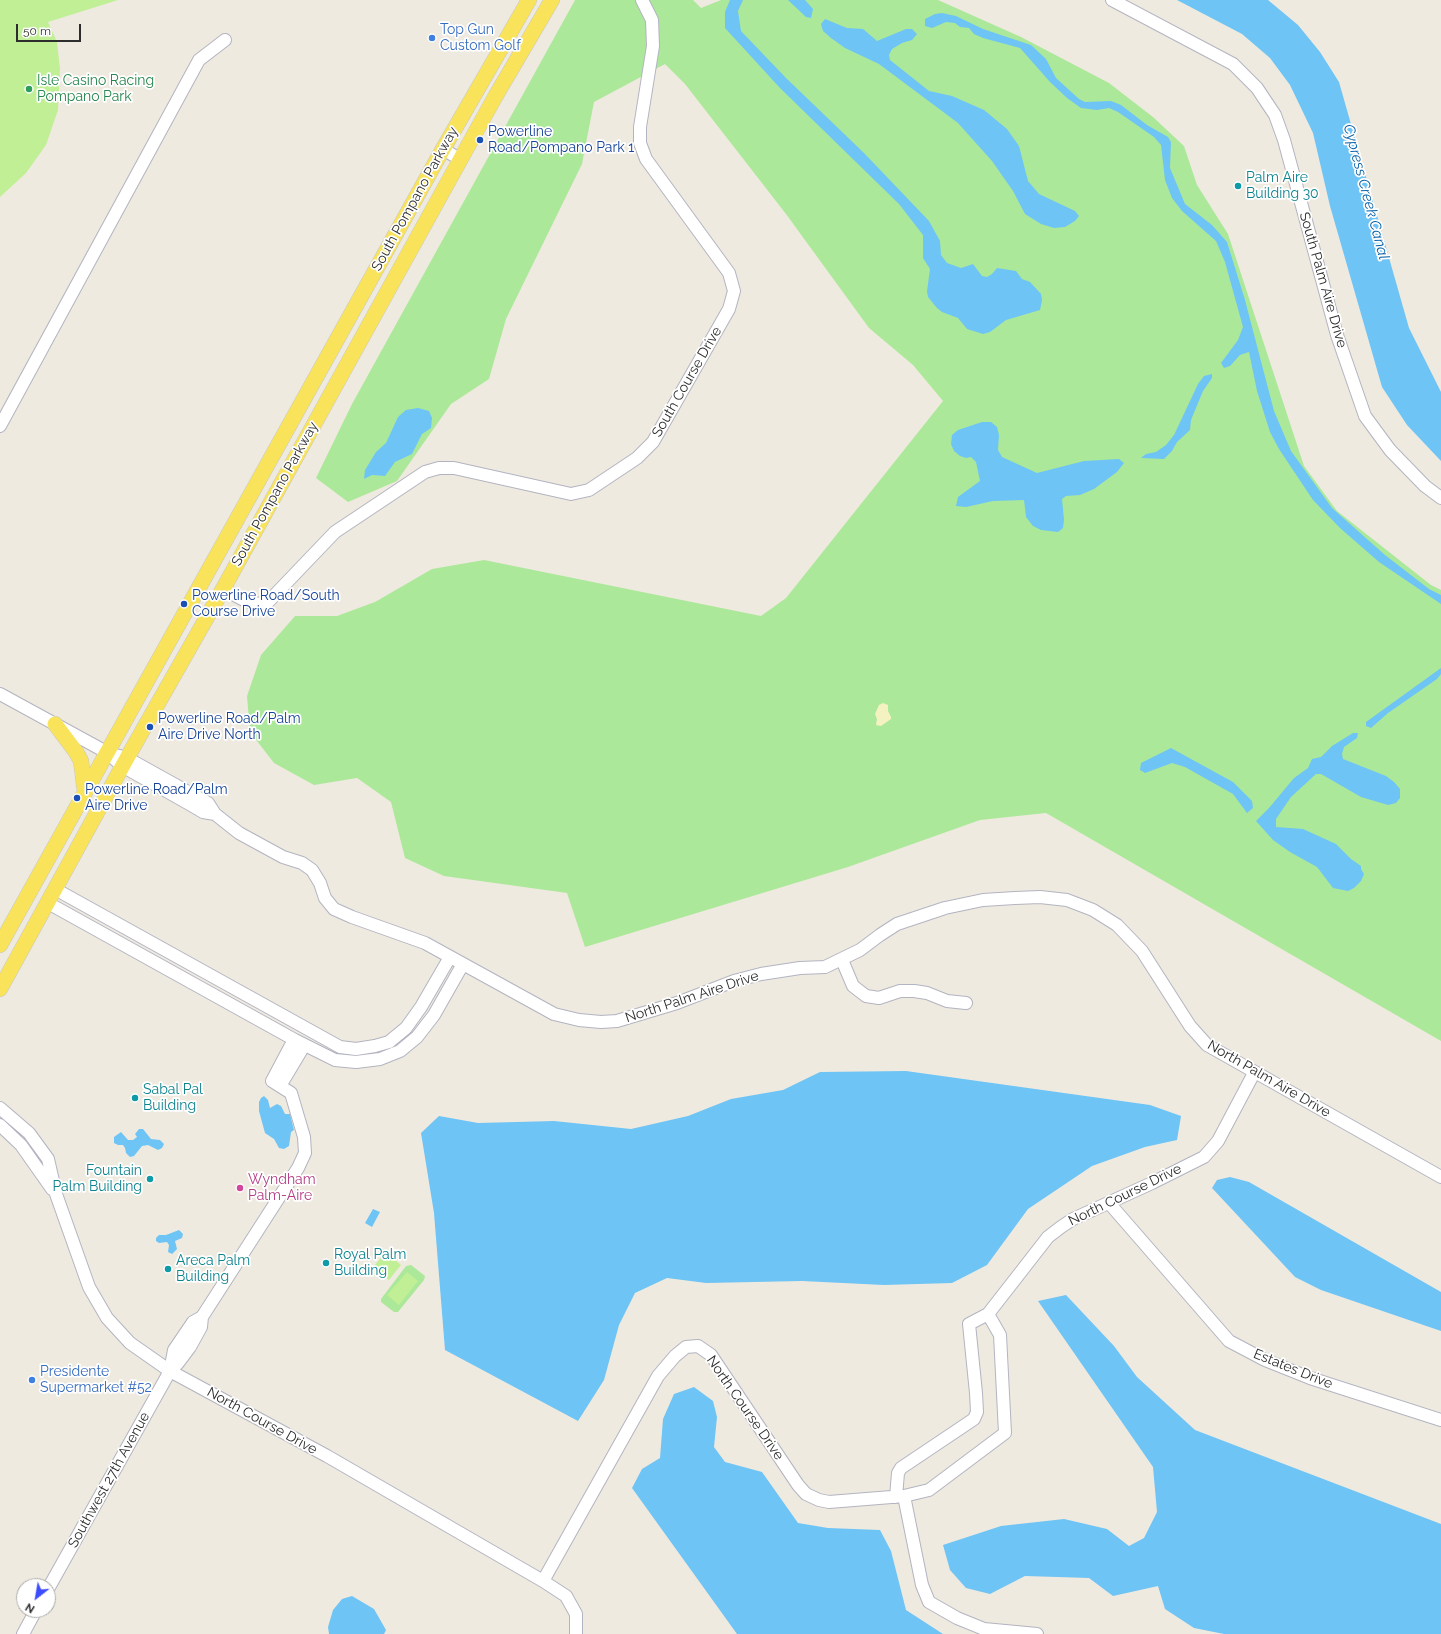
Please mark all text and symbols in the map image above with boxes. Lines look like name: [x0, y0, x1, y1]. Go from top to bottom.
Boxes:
scale bar: [18, 16, 83, 42]
place label: Top Gun Custom Golf: [440, 22, 521, 54]
text: 50 m: [23, 24, 51, 38]
marker: Top Gun Custom Golf: [427, 33, 437, 43]
place label: Isle Casino Racing Pompano Park: [37, 73, 154, 106]
marker: Isle Casino Racing Pompano Park: [24, 84, 34, 94]
water label: Cypress Creek Canal: [1339, 122, 1393, 262]
street label: South Pompano Parkway: [368, 124, 462, 274]
place label: Powerline Road/Pompano Park 1: [488, 124, 634, 156]
marker: Powerline Road/Pompano Park 1: [475, 135, 485, 145]
place label: Palm Aire Building 30: [1246, 170, 1319, 202]
marker: Palm Aire Building 30: [1233, 181, 1243, 191]
street label: South Palm Aire Drive: [1296, 210, 1350, 350]
street label: South Course Drive: [649, 324, 725, 440]
street label: South Pompano Parkway: [228, 419, 322, 569]
place label: Powerline Road/South Course Drive: [192, 588, 340, 620]
marker: Powerline Road/South Course Drive: [179, 599, 189, 609]
place label: Powerline Road/Palm Aire Drive North: [158, 711, 301, 744]
marker: Powerline Road/Palm Aire Drive North: [145, 722, 155, 732]
place label: Powerline Road/Palm Aire Drive: [85, 782, 228, 814]
marker: Powerline Road/Palm Aire Drive: [72, 793, 82, 803]
street label: North Palm Aire Drive: [623, 967, 761, 1027]
street label: North Palm Aire Drive: [1205, 1037, 1333, 1121]
place label: Sabal Pal Building: [143, 1082, 203, 1114]
marker: Sabal Pal Building: [130, 1093, 140, 1103]
street label: North Course Drive: [1066, 1160, 1184, 1230]
place label: Fountain Palm Building: [52, 1163, 142, 1196]
place label: Wyndham Palm-Aire: [248, 1172, 316, 1204]
marker: Fountain Palm Building: [145, 1174, 155, 1184]
marker: Wyndham Palm-Aire: [235, 1183, 245, 1193]
place label: Royal Palm Building: [334, 1247, 406, 1280]
place label: Areca Palm Building: [176, 1253, 250, 1286]
marker: Royal Palm Building: [321, 1258, 331, 1268]
marker: Areca Palm Building: [163, 1264, 173, 1274]
street label: Estates Drive: [1251, 1345, 1335, 1393]
street label: North Course Drive: [703, 1353, 787, 1463]
place label: Presidente Supermarket #52: [40, 1364, 152, 1396]
marker: Presidente Supermarket #52: [27, 1375, 37, 1385]
street label: North Course Drive: [204, 1384, 320, 1458]
street label: Southwest 27th Avenue: [65, 1409, 153, 1551]
north arrow: [16, 1578, 56, 1618]
text: N: [23, 1600, 37, 1616]

